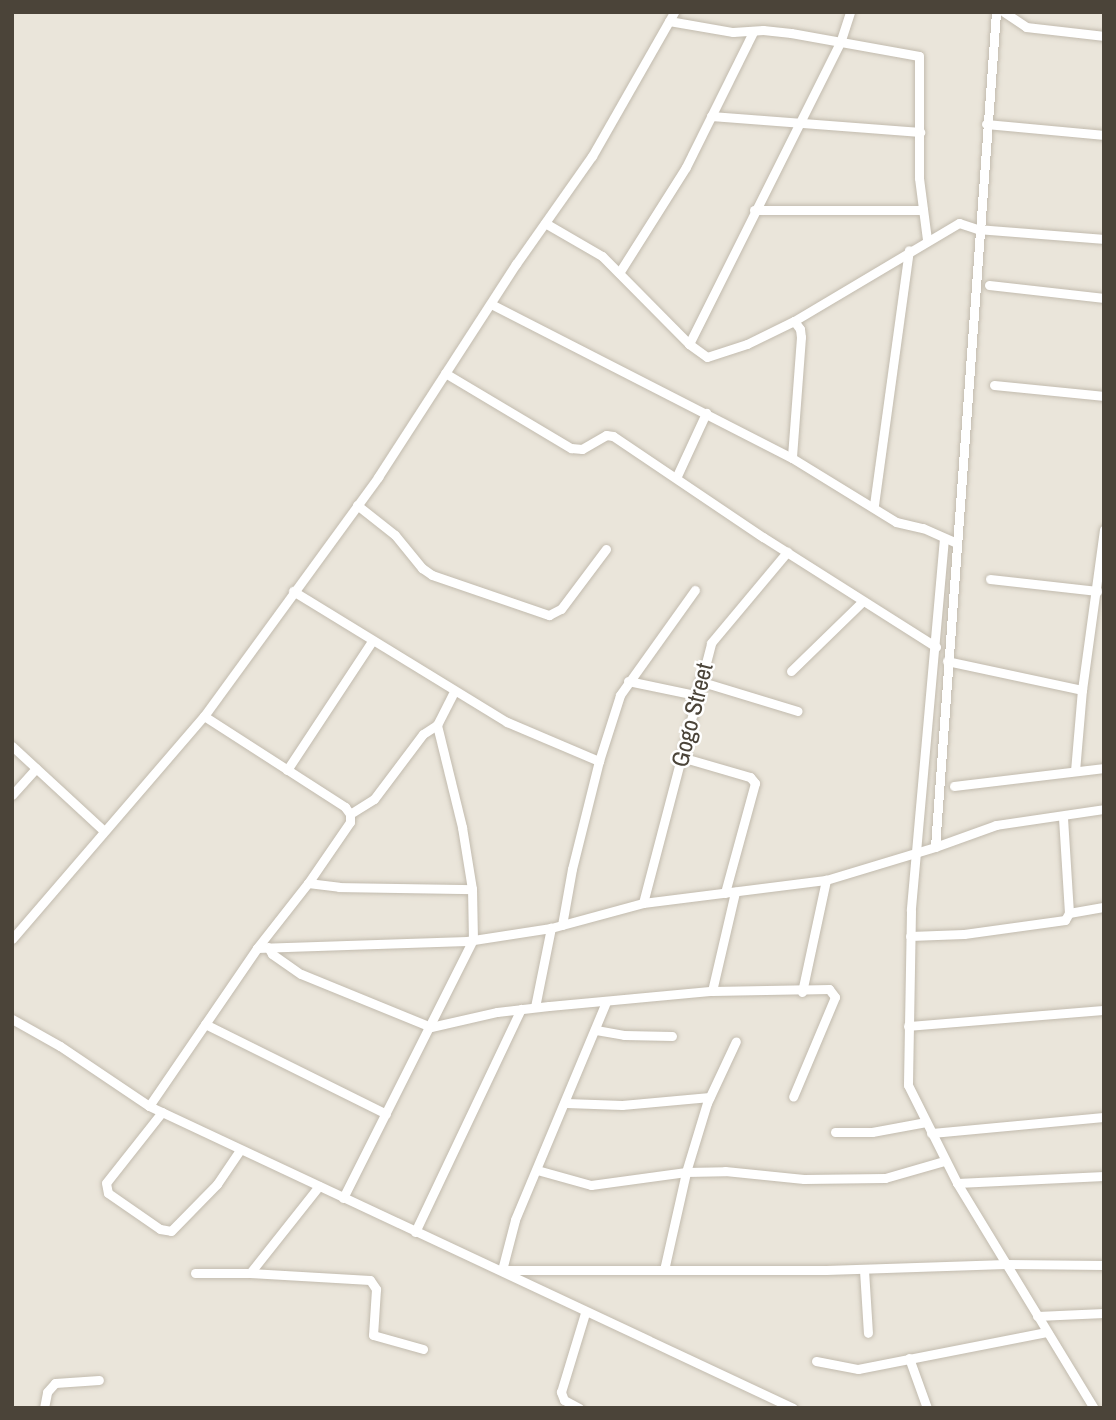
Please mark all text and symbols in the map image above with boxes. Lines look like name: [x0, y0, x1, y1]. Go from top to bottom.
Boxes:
street label: Gogo Street: [665, 660, 719, 770]

